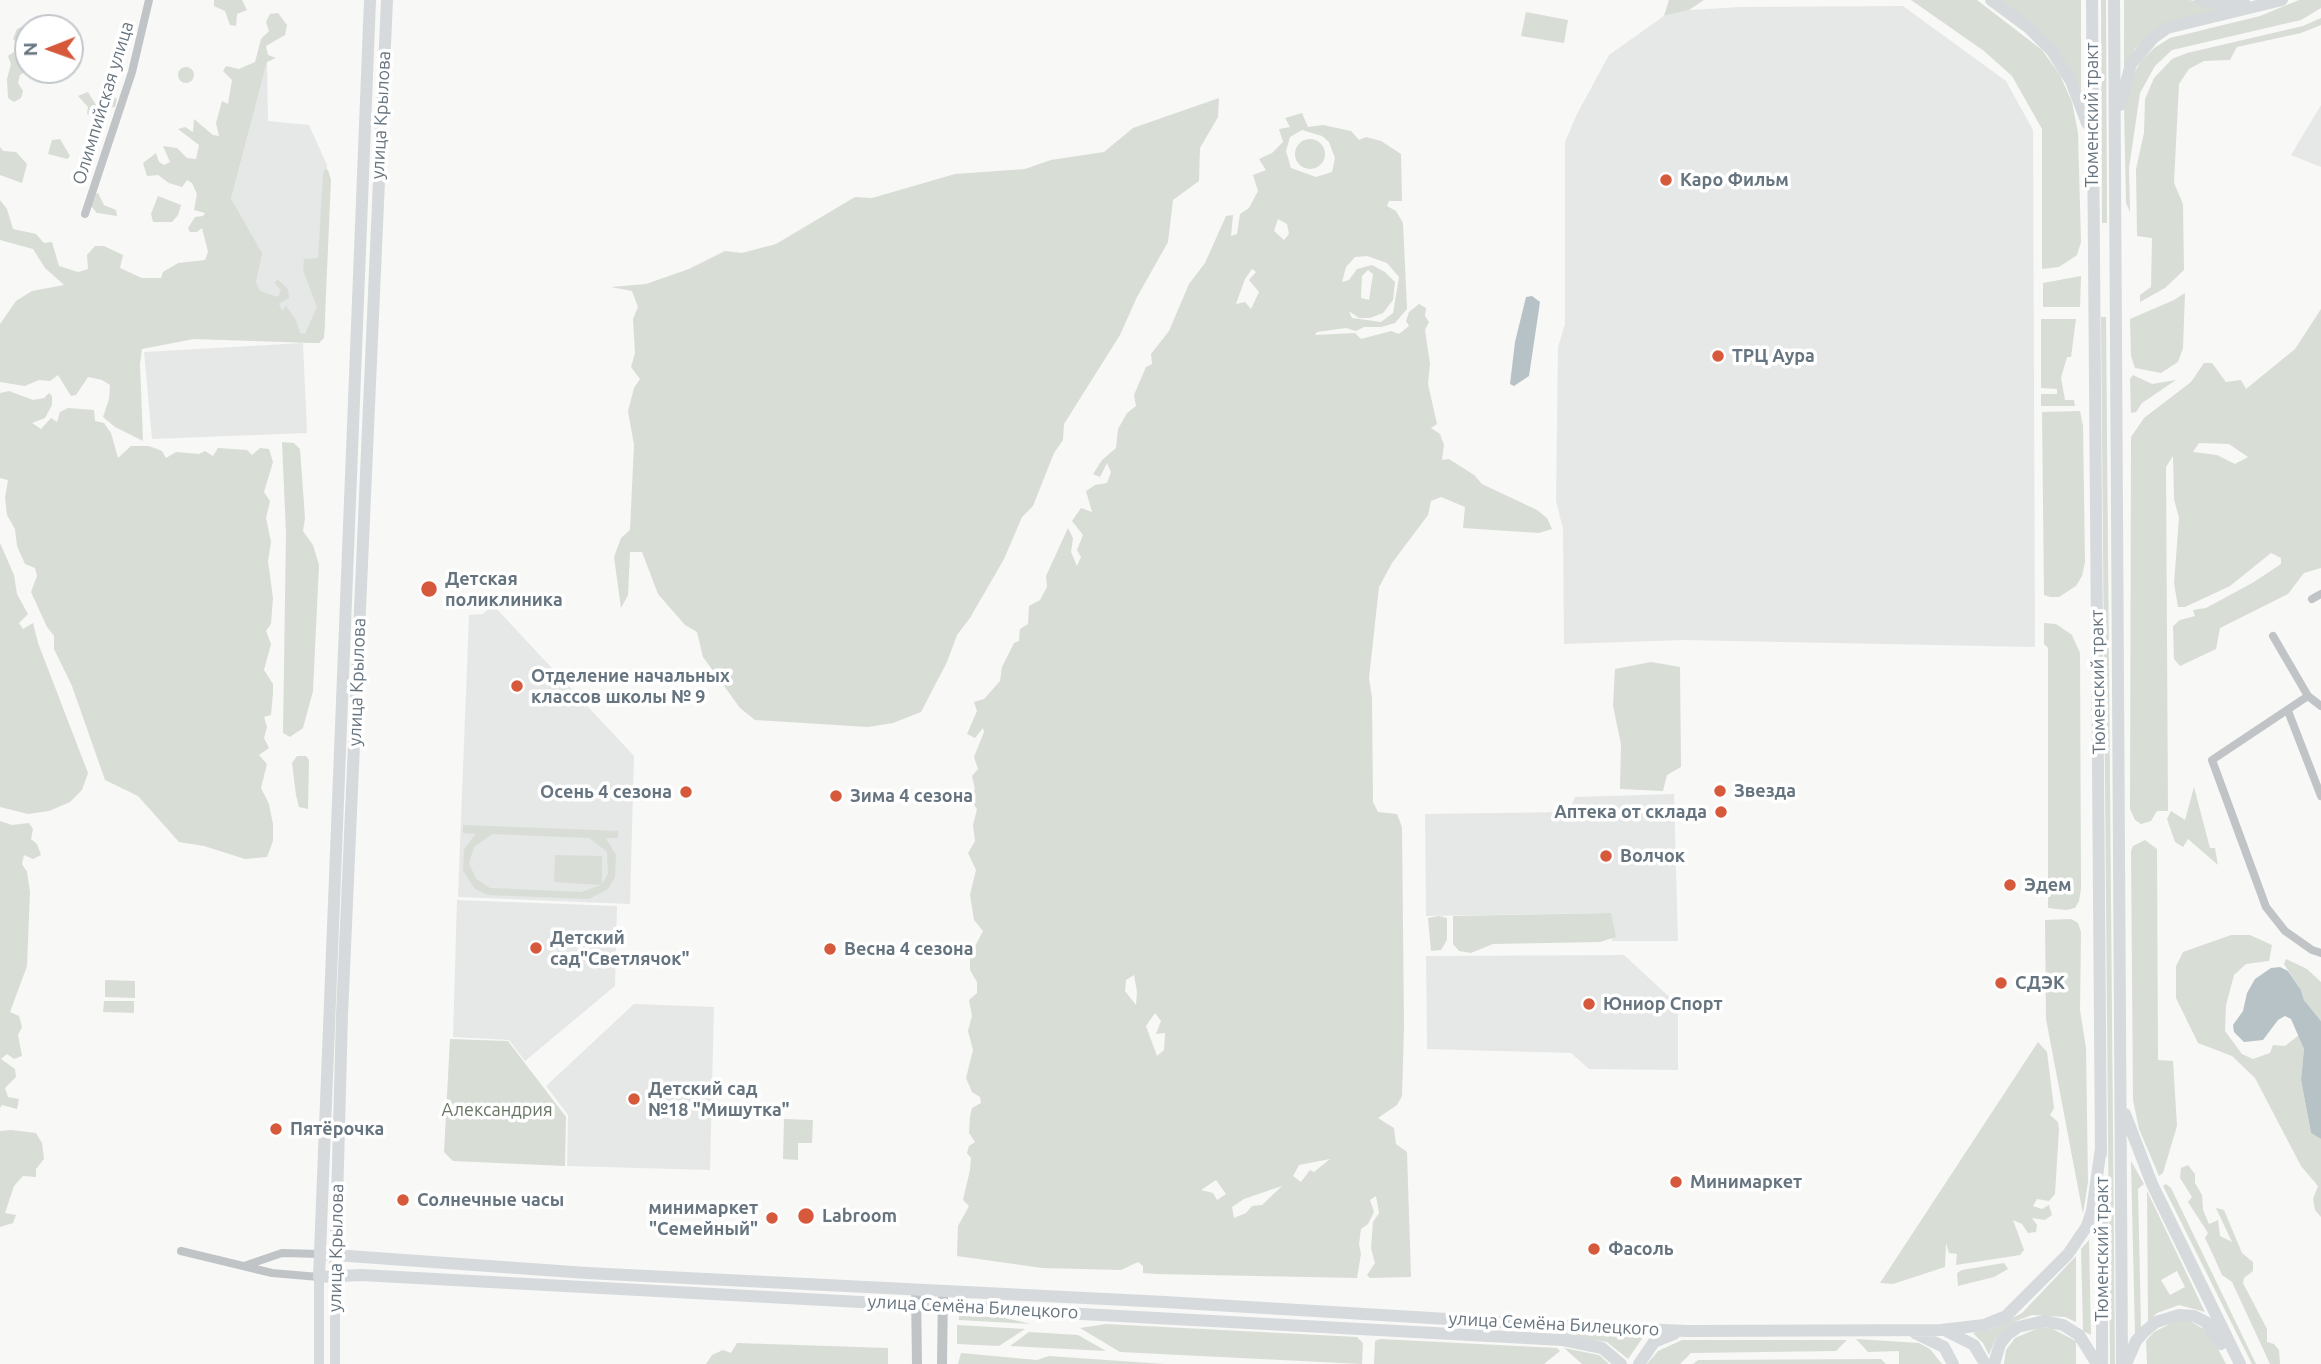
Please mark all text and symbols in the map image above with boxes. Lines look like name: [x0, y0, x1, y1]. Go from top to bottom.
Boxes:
north arrow: [14, 14, 84, 84]
street label: Олимпийская улица: [68, 19, 138, 187]
text: N: [19, 42, 41, 57]
street label: Тюменский тракт: [2081, 43, 2103, 187]
street label: улица Крылова: [367, 50, 395, 180]
place label: Каро Фильм: [1680, 169, 1789, 191]
marker: Каро Фильм: [1658, 172, 1674, 188]
place label: ТРЦ Аура: [1732, 345, 1815, 367]
marker: ТРЦ Аура: [1710, 348, 1726, 364]
place label: Детская поликлиника: [445, 568, 563, 610]
marker: Детская поликлиника: [419, 579, 439, 599]
street label: Тюменский тракт: [2086, 609, 2110, 755]
street label: улица Крылова: [344, 617, 370, 747]
place label: Отделение начальных классов школы № 9: [531, 665, 730, 708]
marker: Отделение начальных классов школы № 9: [509, 678, 525, 694]
place label: Звезда: [1734, 780, 1796, 802]
place label: Осень 4 сезона: [540, 781, 672, 803]
marker: Звезда: [1712, 783, 1728, 799]
marker: Осень 4 сезона: [678, 784, 694, 800]
place label: Зима 4 сезона: [850, 785, 973, 807]
marker: Зима 4 сезона: [828, 788, 844, 804]
place label: Аптека от склада: [1554, 801, 1707, 823]
marker: Аптека от склада: [1713, 804, 1729, 820]
place label: Волчок: [1620, 845, 1685, 867]
marker: Волчок: [1598, 848, 1614, 864]
place label: Эдем: [2024, 874, 2072, 896]
marker: Эдем: [2002, 877, 2018, 893]
place label: Детский сад"Светлячок": [550, 927, 690, 970]
place label: Весна 4 сезона: [844, 938, 974, 960]
marker: Детский сад"Светлячок": [528, 940, 544, 956]
marker: Весна 4 сезона: [822, 941, 838, 957]
place label: СДЭК: [2015, 972, 2065, 994]
marker: СДЭК: [1993, 975, 2009, 991]
place label: Юниор Спорт: [1603, 993, 1723, 1015]
marker: Юниор Спорт: [1581, 996, 1597, 1012]
place label: Детский сад №18 "Мишутка": [648, 1078, 790, 1120]
marker: Детский сад №18 "Мишутка": [626, 1091, 642, 1107]
park label: Александрия: [441, 1099, 553, 1121]
place label: Пятёрочка: [290, 1118, 384, 1140]
marker: Пятёрочка: [268, 1121, 284, 1137]
place label: Минимаркет: [1690, 1171, 1802, 1193]
marker: Минимаркет: [1668, 1174, 1684, 1190]
street label: Тюменский тракт: [2091, 1177, 2113, 1321]
street label: улица Крылова: [324, 1184, 348, 1312]
place label: Солнечные часы: [417, 1189, 564, 1211]
marker: Солнечные часы: [395, 1192, 411, 1208]
place label: минимаркет "Семейный": [648, 1197, 758, 1240]
place label: Labroom: [822, 1205, 897, 1227]
marker: Labroom: [796, 1206, 816, 1226]
marker: минимаркет "Семейный": [764, 1210, 780, 1226]
place label: Фасоль: [1608, 1238, 1674, 1260]
marker: Фасоль: [1586, 1241, 1602, 1257]
street label: улица Семёна Билецкого: [867, 1291, 1079, 1323]
street label: улица Семёна Билецкого: [1448, 1308, 1660, 1340]

